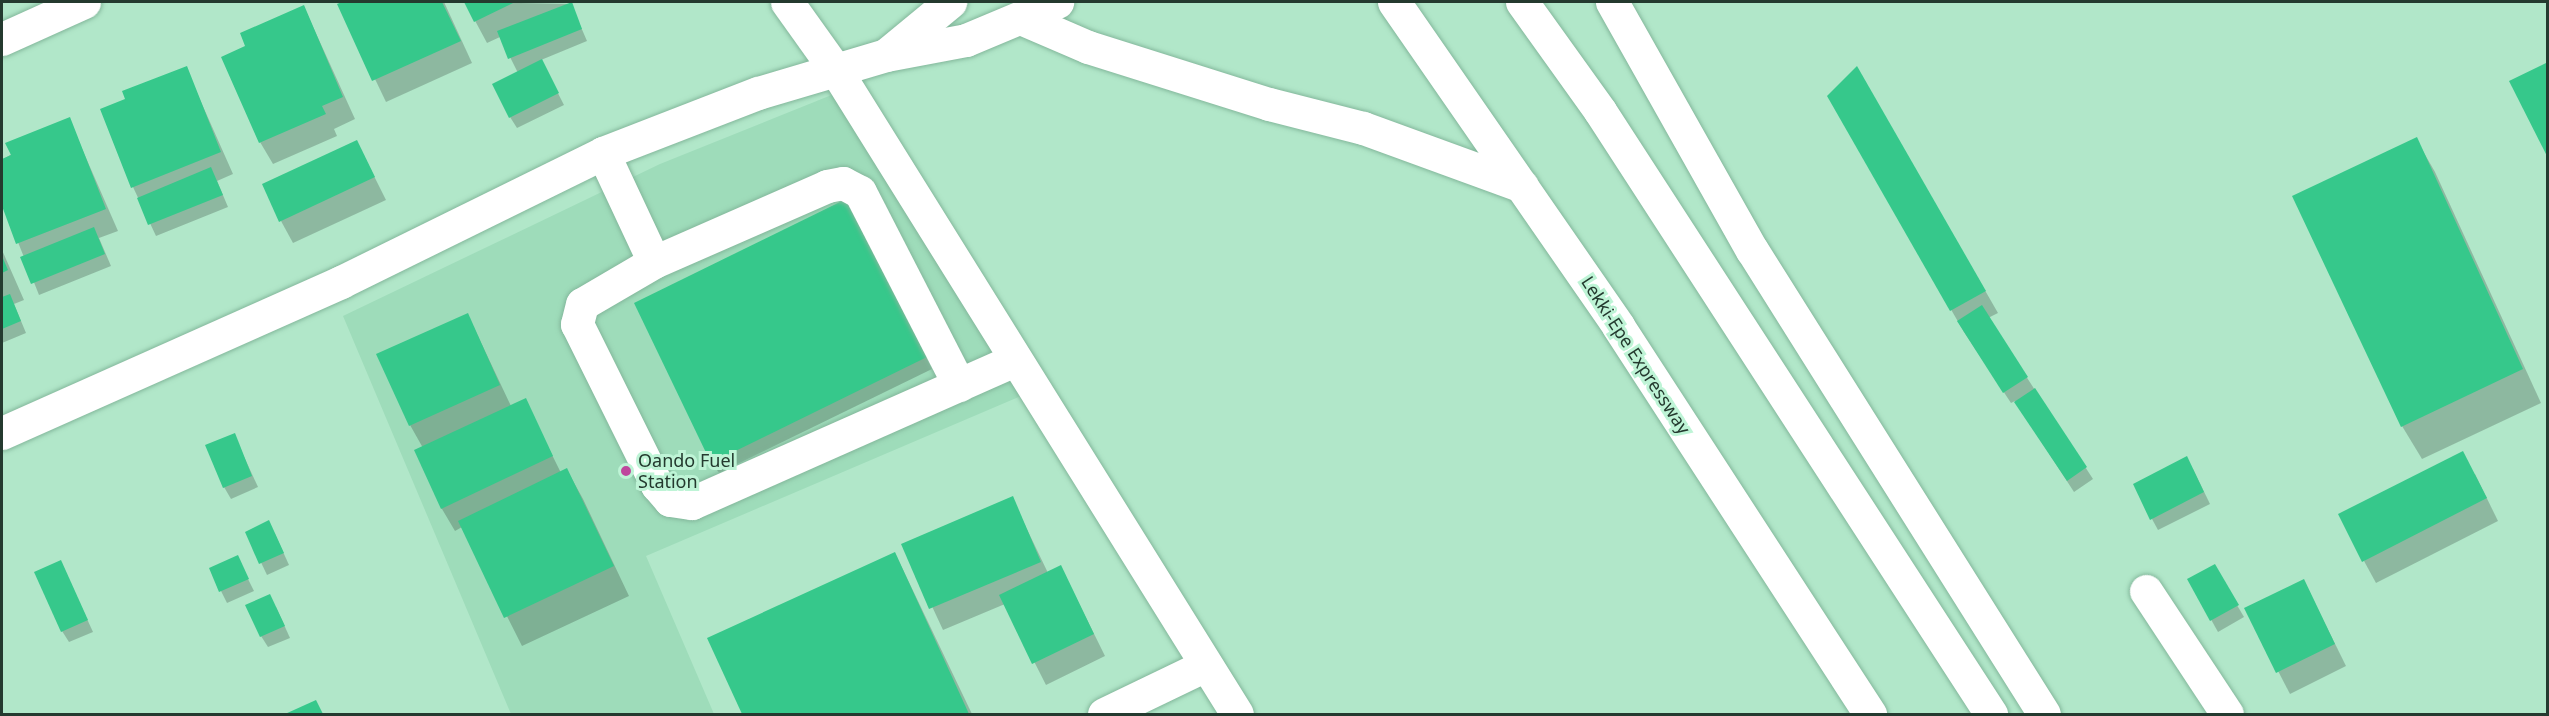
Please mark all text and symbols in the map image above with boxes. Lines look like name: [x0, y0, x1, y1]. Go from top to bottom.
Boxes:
street label: Lekki-Epe Expressway: [1577, 272, 1695, 438]
place label: Oando Fuel Station: [638, 450, 735, 492]
marker: Oando Fuel Station: [619, 464, 633, 478]

